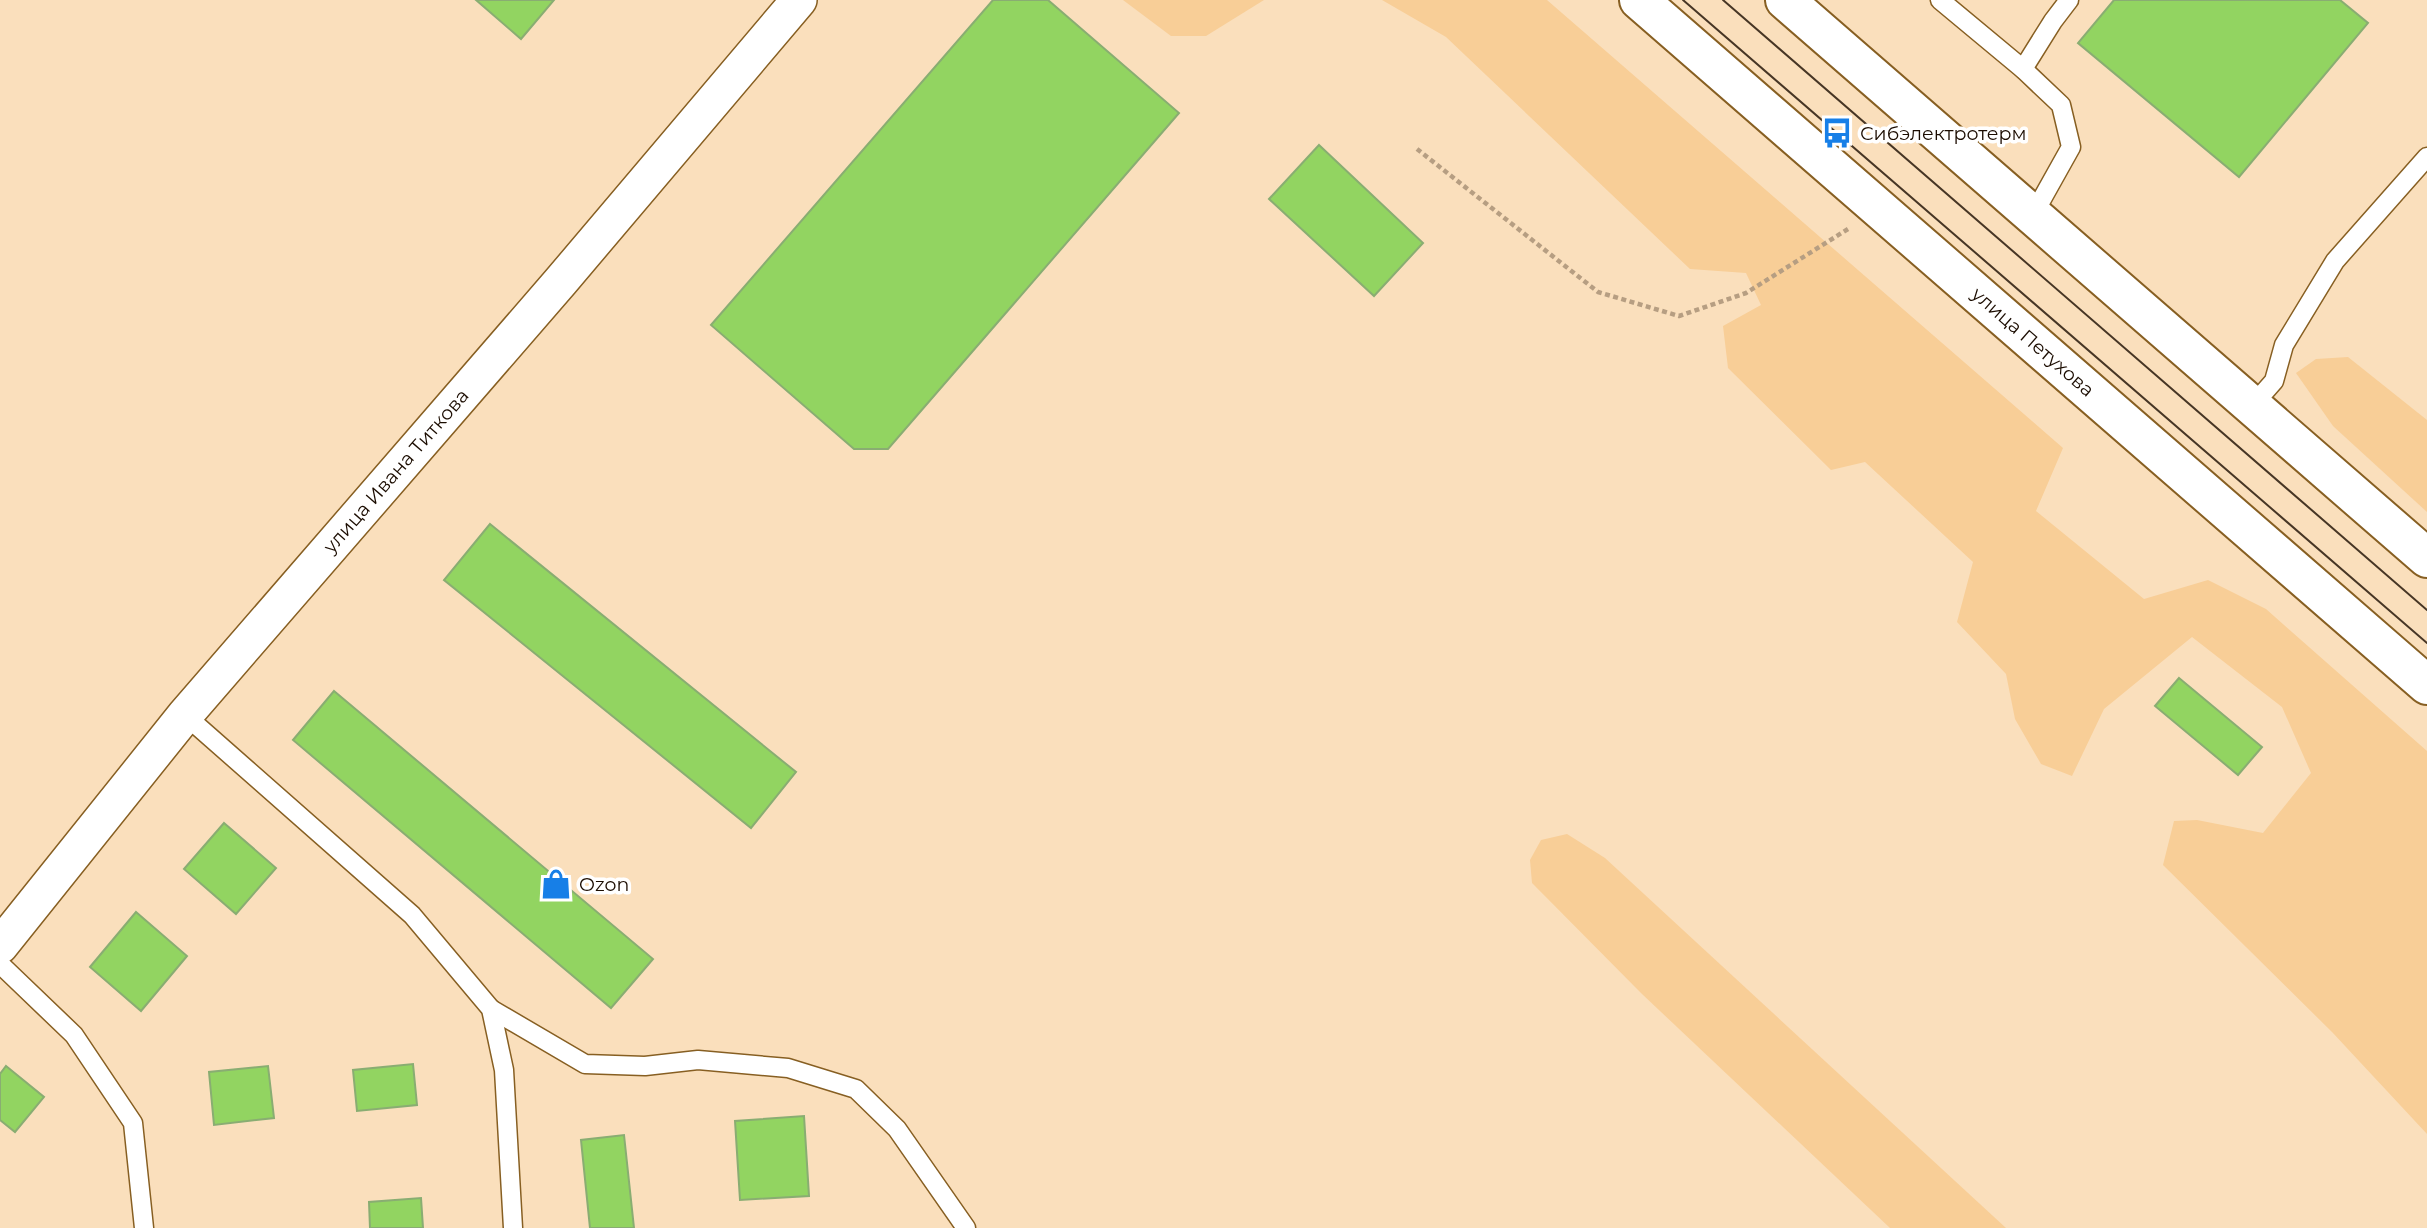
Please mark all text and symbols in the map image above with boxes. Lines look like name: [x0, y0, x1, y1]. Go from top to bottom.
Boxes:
bus stop icon: Сибэлектротерм: [1820, 116, 1854, 150]
place label: Сибэлектротерм: [1860, 122, 2027, 145]
street label: улица Петухова: [1966, 282, 2099, 401]
street label: улица Ивана Титкова: [318, 384, 474, 558]
shop icon: Ozon: [539, 867, 573, 901]
place label: Ozon: [579, 873, 629, 896]

